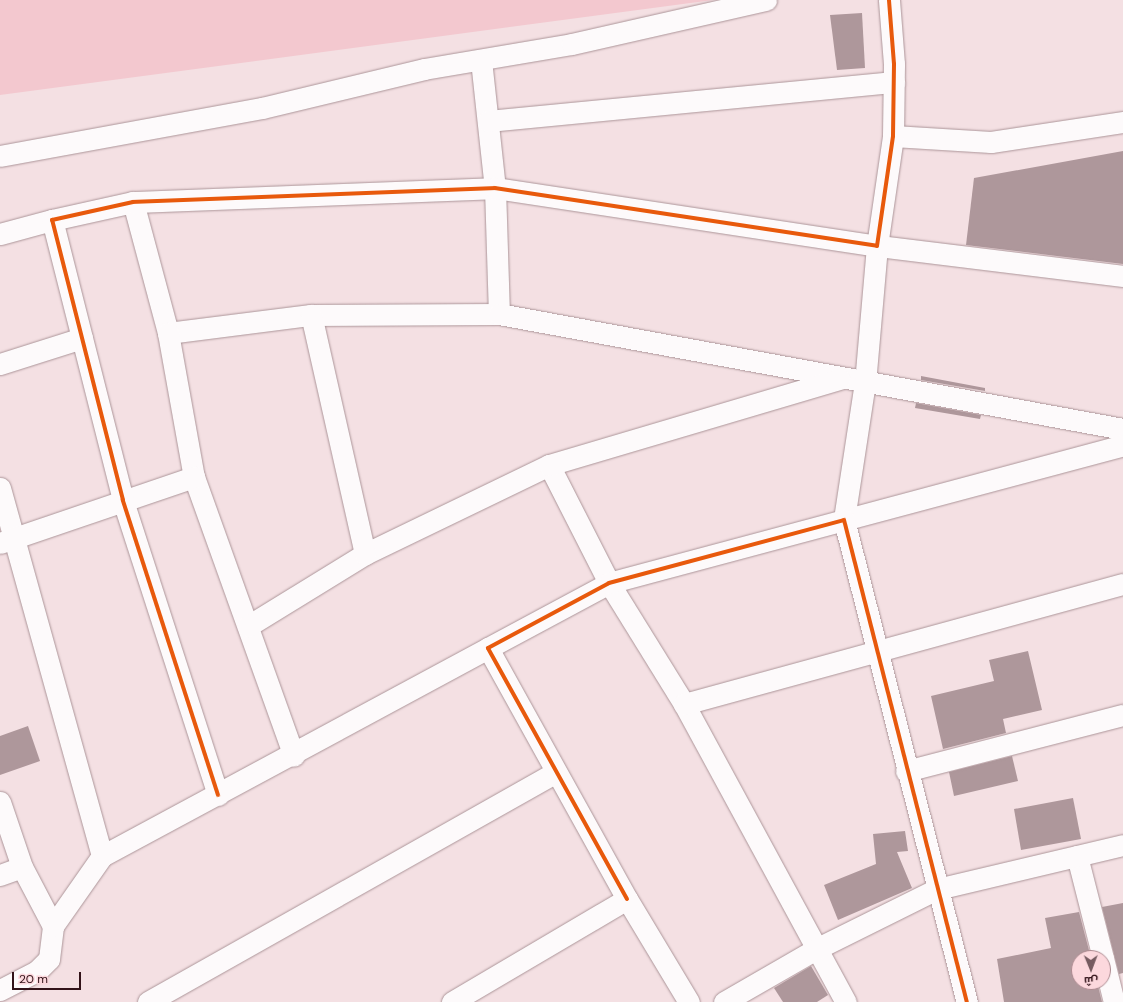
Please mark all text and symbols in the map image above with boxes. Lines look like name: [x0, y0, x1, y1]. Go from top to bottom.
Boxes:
north arrow: [1071, 950, 1111, 990]
scale bar: [14, 964, 83, 990]
text: 20 m: [19, 971, 48, 987]
text: ش: [1084, 974, 1098, 988]

